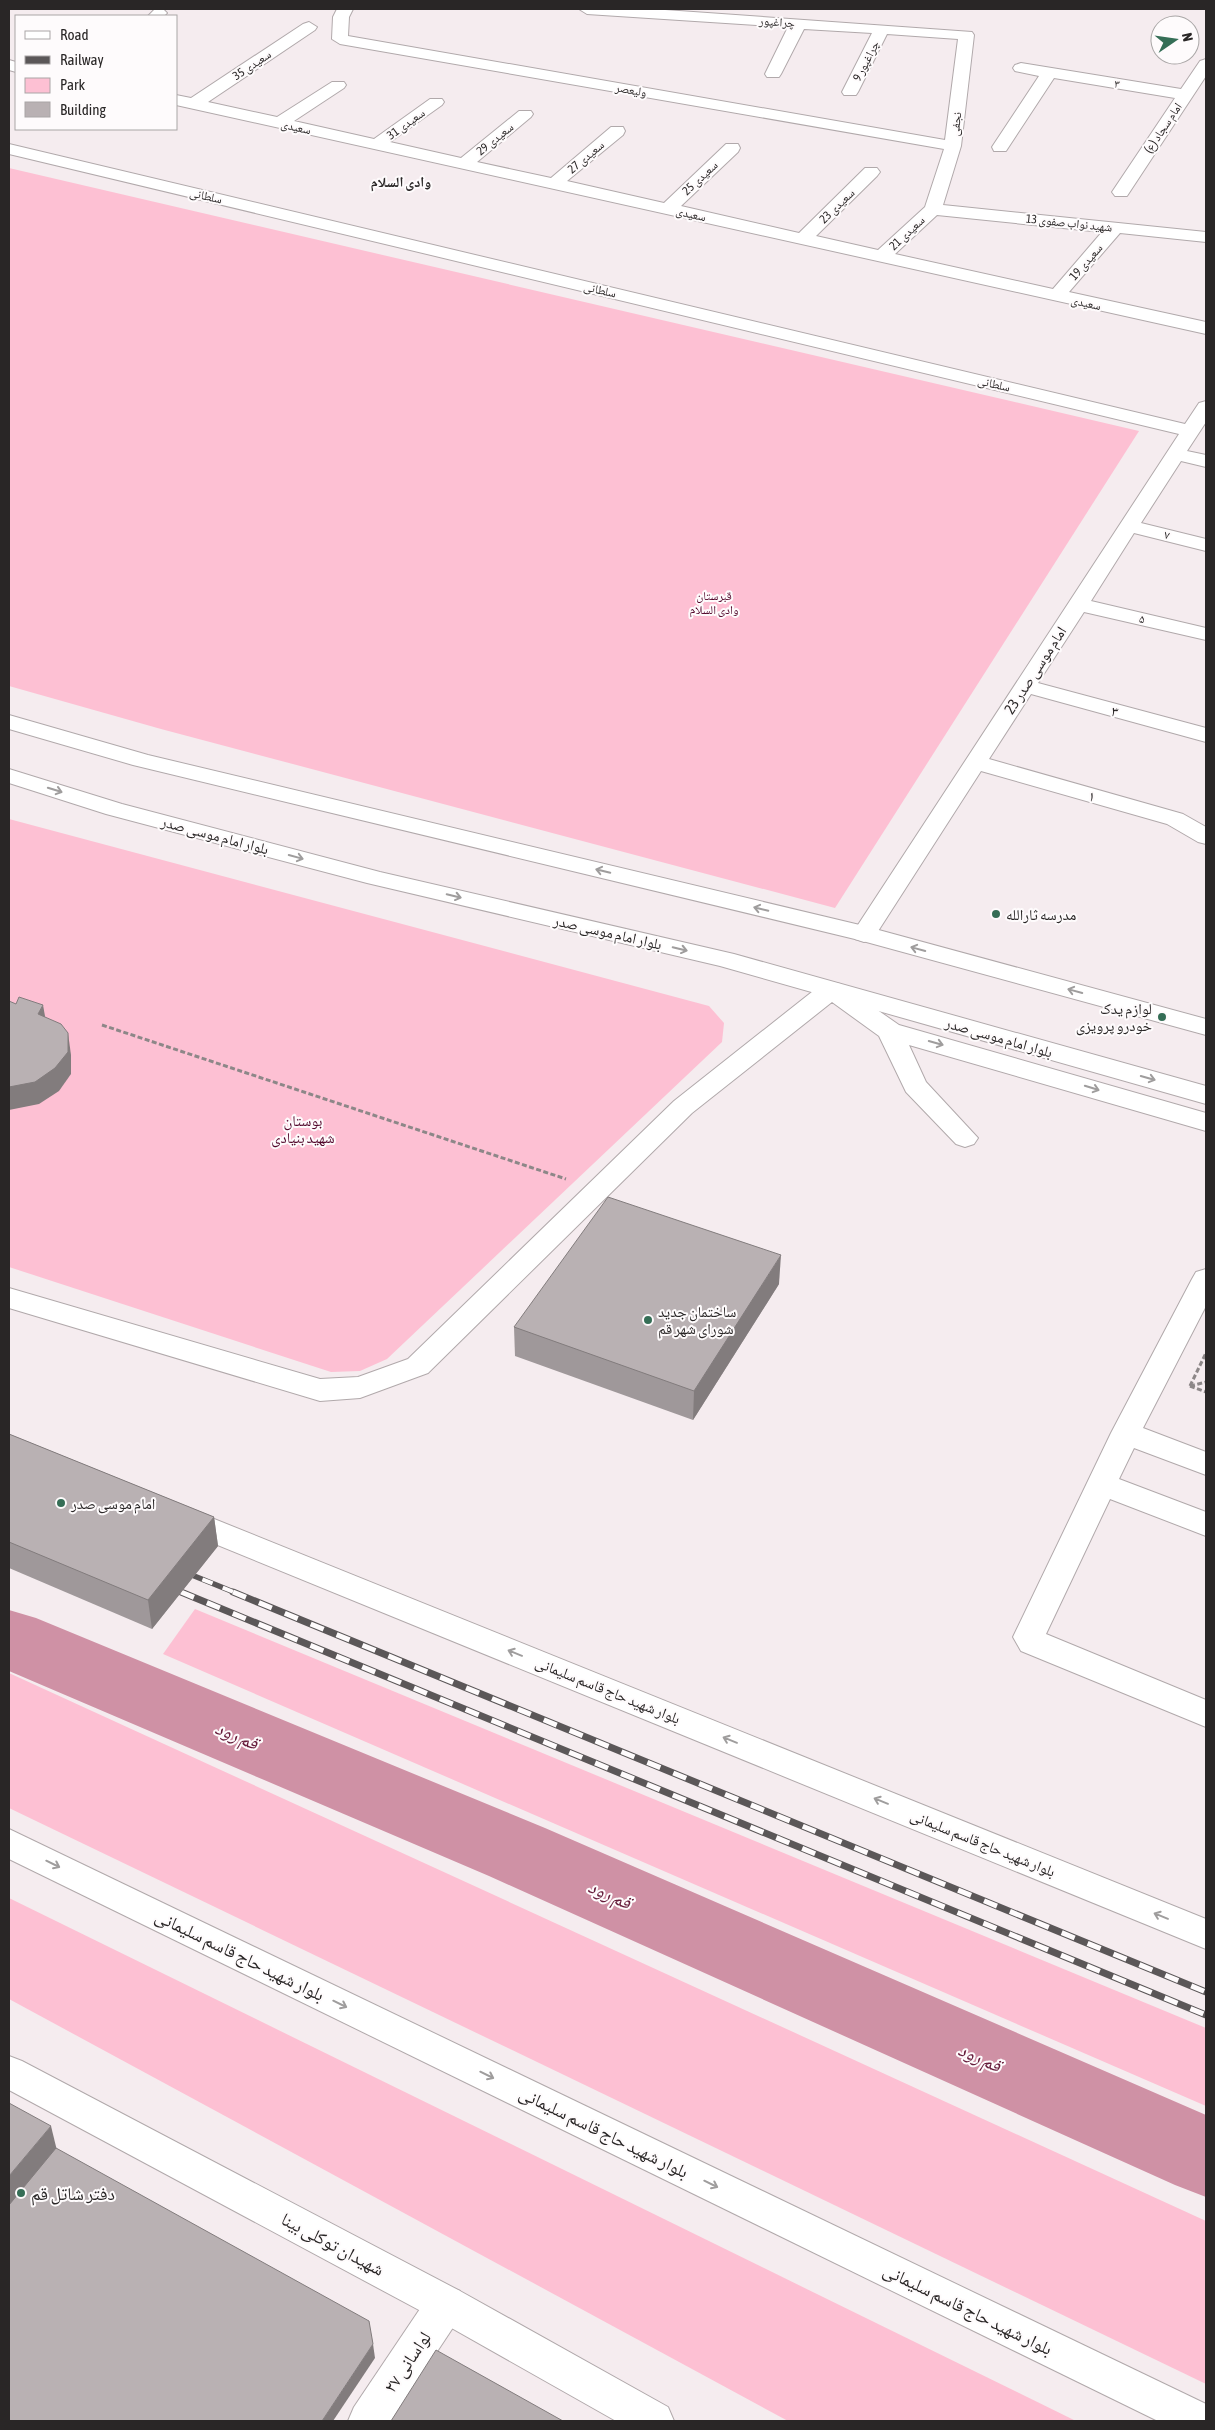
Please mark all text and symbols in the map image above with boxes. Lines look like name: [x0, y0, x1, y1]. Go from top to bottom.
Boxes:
street label: چراغپور: [758, 14, 796, 30]
legend: [15, 15, 178, 130]
north arrow: [1150, 15, 1200, 65]
text: Road: [60, 26, 89, 43]
text: N: [1179, 31, 1196, 43]
street label: چراغپور 9: [850, 38, 882, 83]
street label: سعیدی 35: [230, 47, 274, 83]
text: Railway: [60, 51, 104, 68]
text: Park: [60, 76, 85, 93]
street label: ۳: [1113, 77, 1121, 91]
street label: ولیعصر: [613, 80, 648, 100]
street label: امام سجاد (ع): [1141, 100, 1186, 156]
text: Building: [60, 101, 106, 118]
street label: سعیدی 31: [384, 106, 428, 143]
street label: نجفی: [948, 111, 965, 137]
street label: سعیدی: [280, 117, 312, 137]
street label: سعیدی 29: [474, 120, 516, 158]
street label: سعیدی 27: [565, 138, 607, 176]
street label: سعیدی 25: [679, 158, 721, 198]
district label: وادی السلام: [371, 174, 431, 192]
street label: سلطانی: [188, 185, 224, 207]
street label: سعیدی 23: [817, 186, 858, 226]
street label: سعیدی: [675, 204, 707, 224]
street label: شهید نواب صفوی 13: [1025, 211, 1113, 235]
street label: سعیدی 21: [886, 213, 928, 253]
street label: سعیدی 19: [1067, 241, 1106, 283]
street label: سلطانی: [582, 279, 618, 301]
street label: سعیدی: [1070, 293, 1102, 313]
street label: سلطانی: [976, 373, 1012, 395]
street label: ۷: [1163, 528, 1172, 543]
park label: قبرستان وادی السلام: [689, 589, 739, 618]
street label: ۵: [1138, 612, 1146, 626]
street label: امام موسی صدر 23: [1000, 623, 1071, 718]
street label: ۳: [1110, 702, 1121, 720]
one-way arrow: [47, 786, 63, 796]
street label: ۱: [1086, 787, 1098, 805]
street label: بلوار امام موسی صدر: [158, 812, 271, 859]
one-way arrow: [288, 853, 304, 862]
one-way arrow: [595, 866, 611, 875]
one-way arrow: [445, 892, 461, 901]
one-way arrow: [753, 904, 769, 913]
place label: مدرسه ثارالله: [1006, 906, 1077, 924]
marker: مدرسه ثارالله: [990, 908, 1002, 920]
street label: بلوار امام موسی صدر: [551, 911, 664, 955]
one-way arrow: [911, 943, 927, 953]
one-way arrow: [672, 945, 688, 954]
one-way arrow: [1067, 986, 1083, 996]
place label: لوازم یدک خودرو پرویزی: [1076, 1000, 1152, 1036]
marker: لوازم یدک خودرو پرویزی: [1156, 1011, 1168, 1023]
street label: بلوار امام موسی صدر: [942, 1013, 1055, 1062]
one-way arrow: [927, 1039, 943, 1049]
one-way arrow: [1140, 1074, 1156, 1084]
one-way arrow: [1083, 1083, 1099, 1093]
park label: بوستان شهید بنیادی: [271, 1112, 335, 1148]
place label: ساختمان جدید شورای شهر قم: [658, 1303, 736, 1339]
marker: ساختمان جدید شورای شهر قم: [642, 1314, 654, 1326]
place label: امام موسی صدر: [70, 1495, 155, 1514]
marker: امام موسی صدر: [55, 1497, 67, 1509]
one-way arrow: [508, 1647, 523, 1657]
street label: بلوار شهید حاج قاسم سلیمانی: [532, 1653, 683, 1729]
water label: قم رود: [211, 1716, 264, 1757]
one-way arrow: [723, 1735, 739, 1744]
one-way arrow: [874, 1796, 889, 1806]
street label: بلوار شهید حاج قاسم سلیمانی: [907, 1806, 1058, 1882]
one-way arrow: [45, 1859, 60, 1869]
water label: قم رود: [584, 1875, 637, 1916]
street label: بلوار شهید حاج قاسم سلیمانی: [151, 1905, 328, 2007]
one-way arrow: [1154, 1910, 1169, 1920]
one-way arrow: [333, 1999, 348, 2009]
water label: قم رود: [954, 2038, 1007, 2079]
one-way arrow: [479, 2070, 494, 2080]
street label: بلوار شهید حاج قاسم سلیمانی: [515, 2082, 692, 2184]
one-way arrow: [704, 2179, 719, 2189]
place label: دفتر شاتل قم: [31, 2183, 115, 2206]
marker: دفتر شاتل قم: [15, 2187, 27, 2199]
street label: شهیدان توکلی بینا: [277, 2208, 388, 2281]
street label: بلوار شهید حاج قاسم سلیمانی: [879, 2259, 1056, 2361]
street label: لواسانی ۲۷: [379, 2328, 436, 2397]

